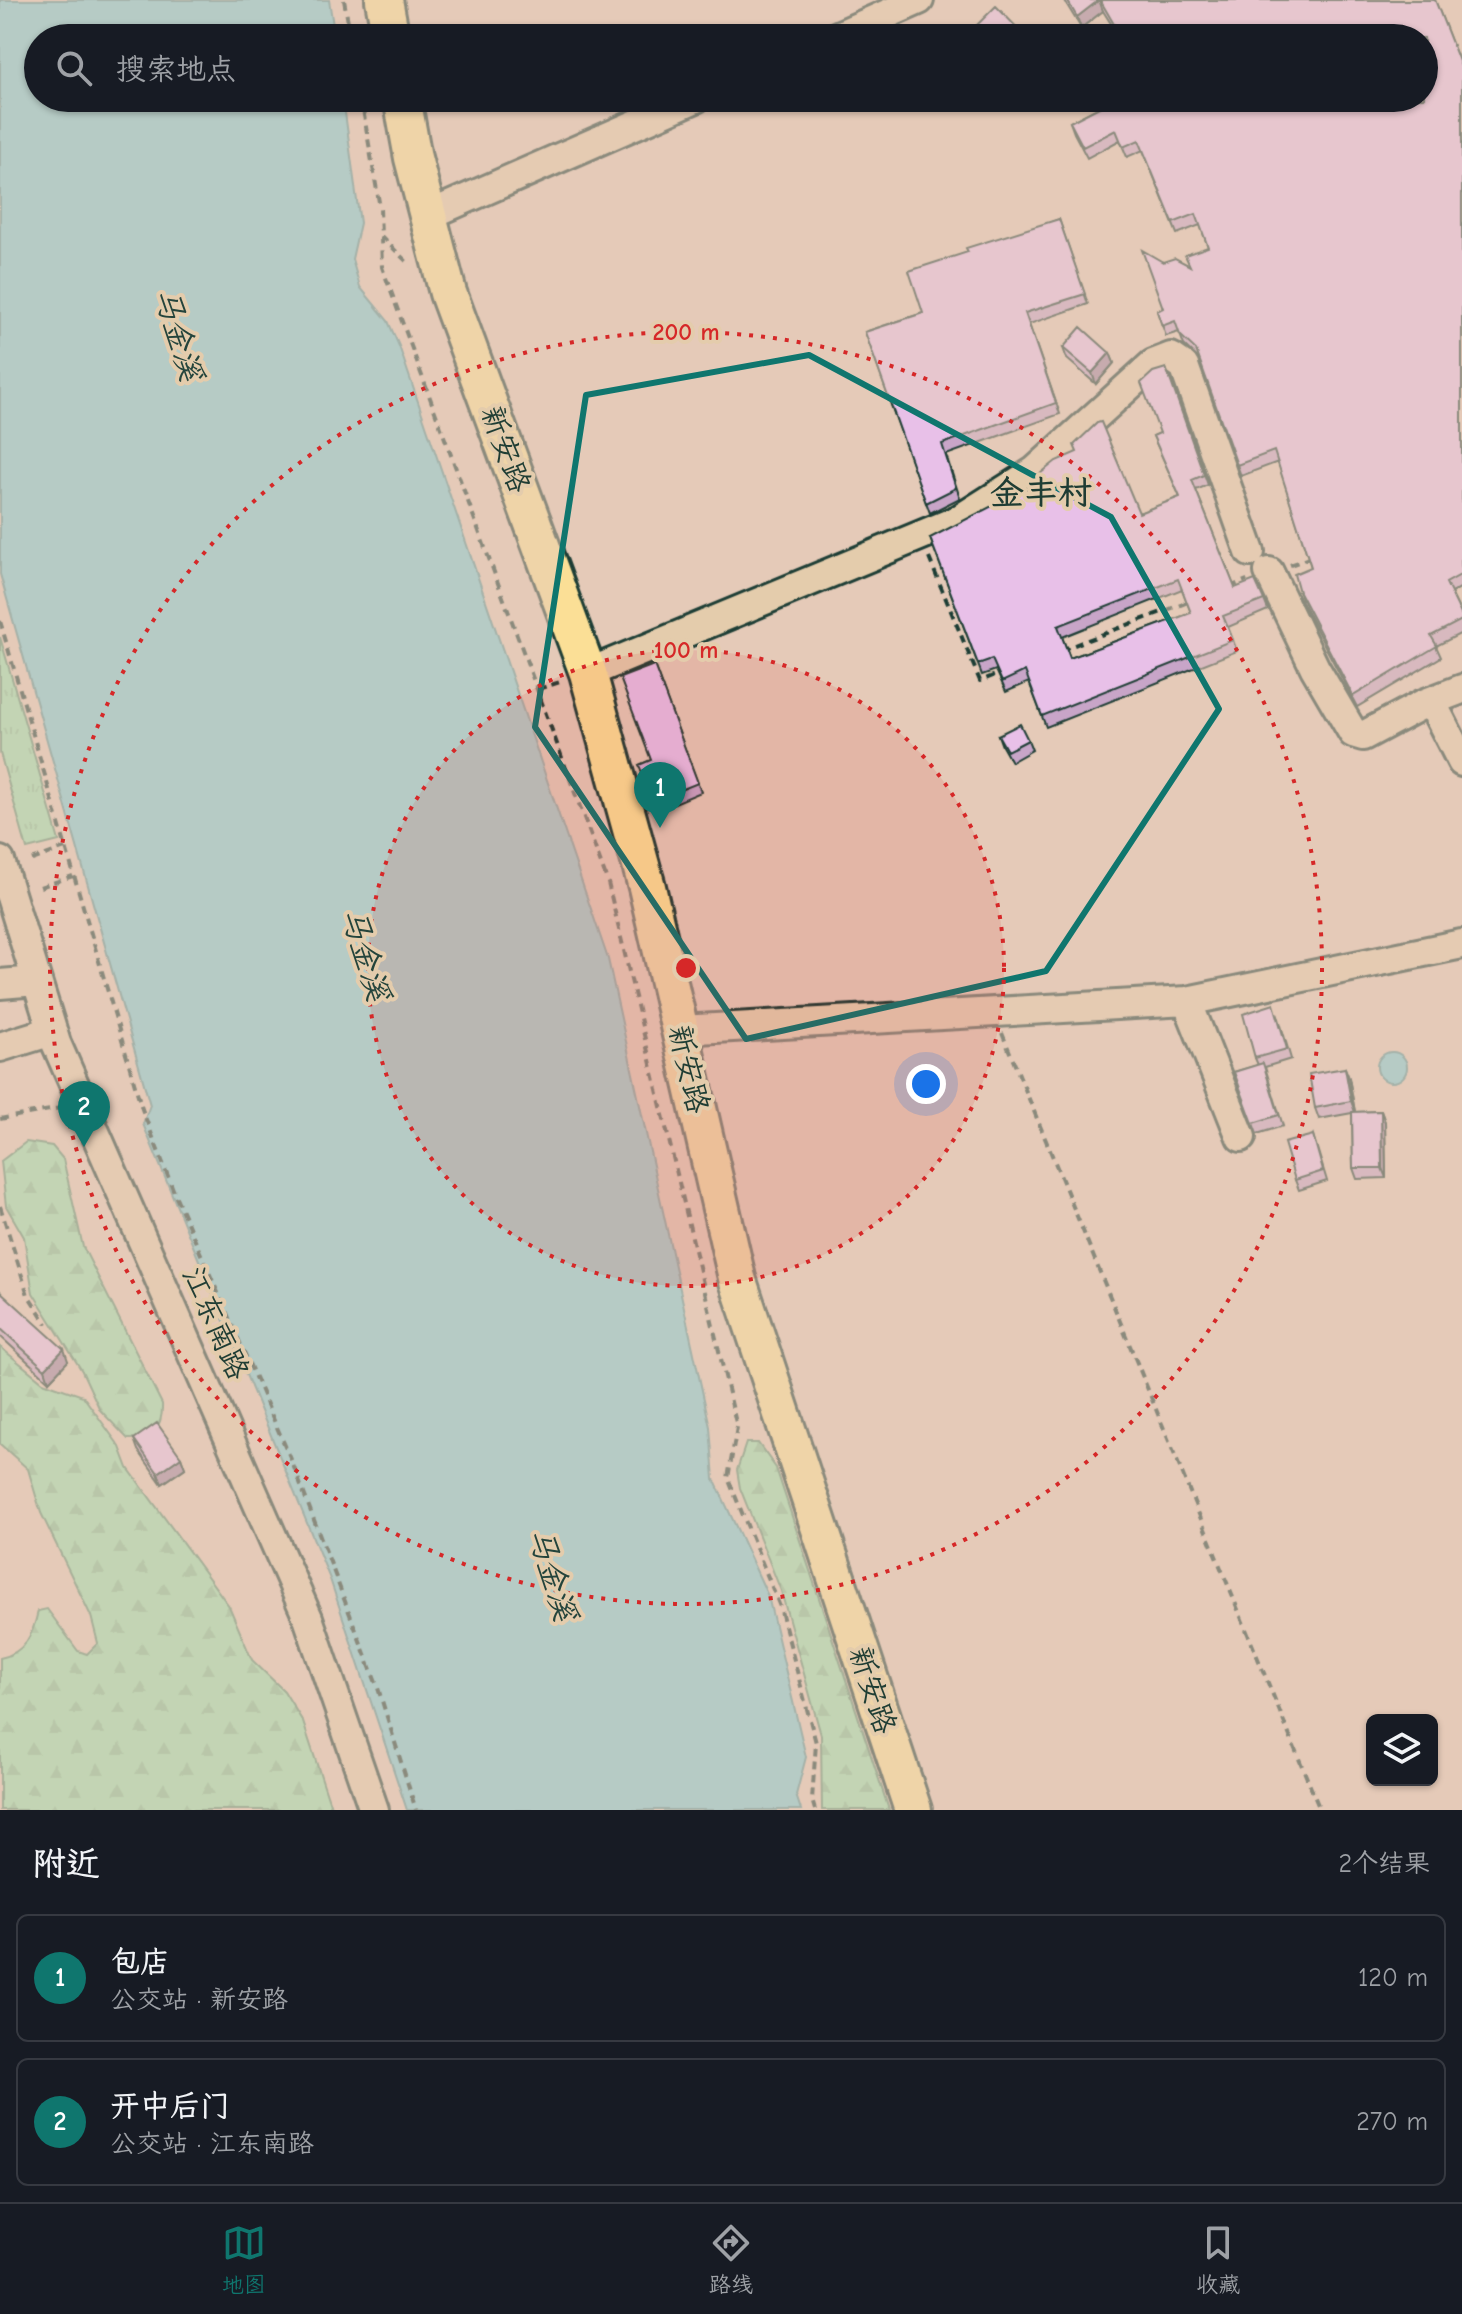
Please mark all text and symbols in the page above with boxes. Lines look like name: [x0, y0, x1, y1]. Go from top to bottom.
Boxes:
search box: [24, 24, 1438, 112]
icon: search: [52, 46, 96, 90]
text: 搜索地点: [116, 52, 236, 87]
water label: 马金溪: [147, 283, 211, 387]
text: 200 m: [652, 318, 720, 346]
street label: 新安路: [474, 401, 537, 497]
district label: 金丰村: [990, 473, 1092, 513]
text: 100 m: [654, 636, 718, 664]
pin: 1: [634, 762, 686, 828]
water label: 马金溪: [334, 903, 398, 1007]
centre of rings: [672, 954, 700, 982]
street label: 新安路: [661, 1021, 716, 1117]
your location: [906, 1064, 946, 1104]
pin: 2: [58, 1081, 110, 1147]
street label: 江东南路: [175, 1261, 256, 1385]
water label: 马金溪: [521, 1523, 585, 1627]
street label: 新安路: [842, 1642, 903, 1738]
map controls: [1366, 1714, 1438, 1786]
button: layers: [1366, 1714, 1438, 1786]
text: 附近: [32, 1844, 100, 1884]
text: 2个结果: [1338, 1849, 1430, 1879]
text: 包店: [110, 1945, 170, 1980]
text: 1: [55, 1963, 65, 1993]
text: 120 m: [1358, 1963, 1428, 1993]
text: 公交站 · 新安路: [110, 1985, 288, 2015]
text: 开中后门: [110, 2089, 230, 2124]
text: 2: [54, 2107, 66, 2137]
text: 270 m: [1356, 2107, 1428, 2137]
text: 公交站 · 江东南路: [110, 2129, 314, 2159]
tab: 地图: [222, 2221, 266, 2298]
tab: 路线: [709, 2221, 753, 2298]
tab: 收藏: [1196, 2221, 1240, 2298]

